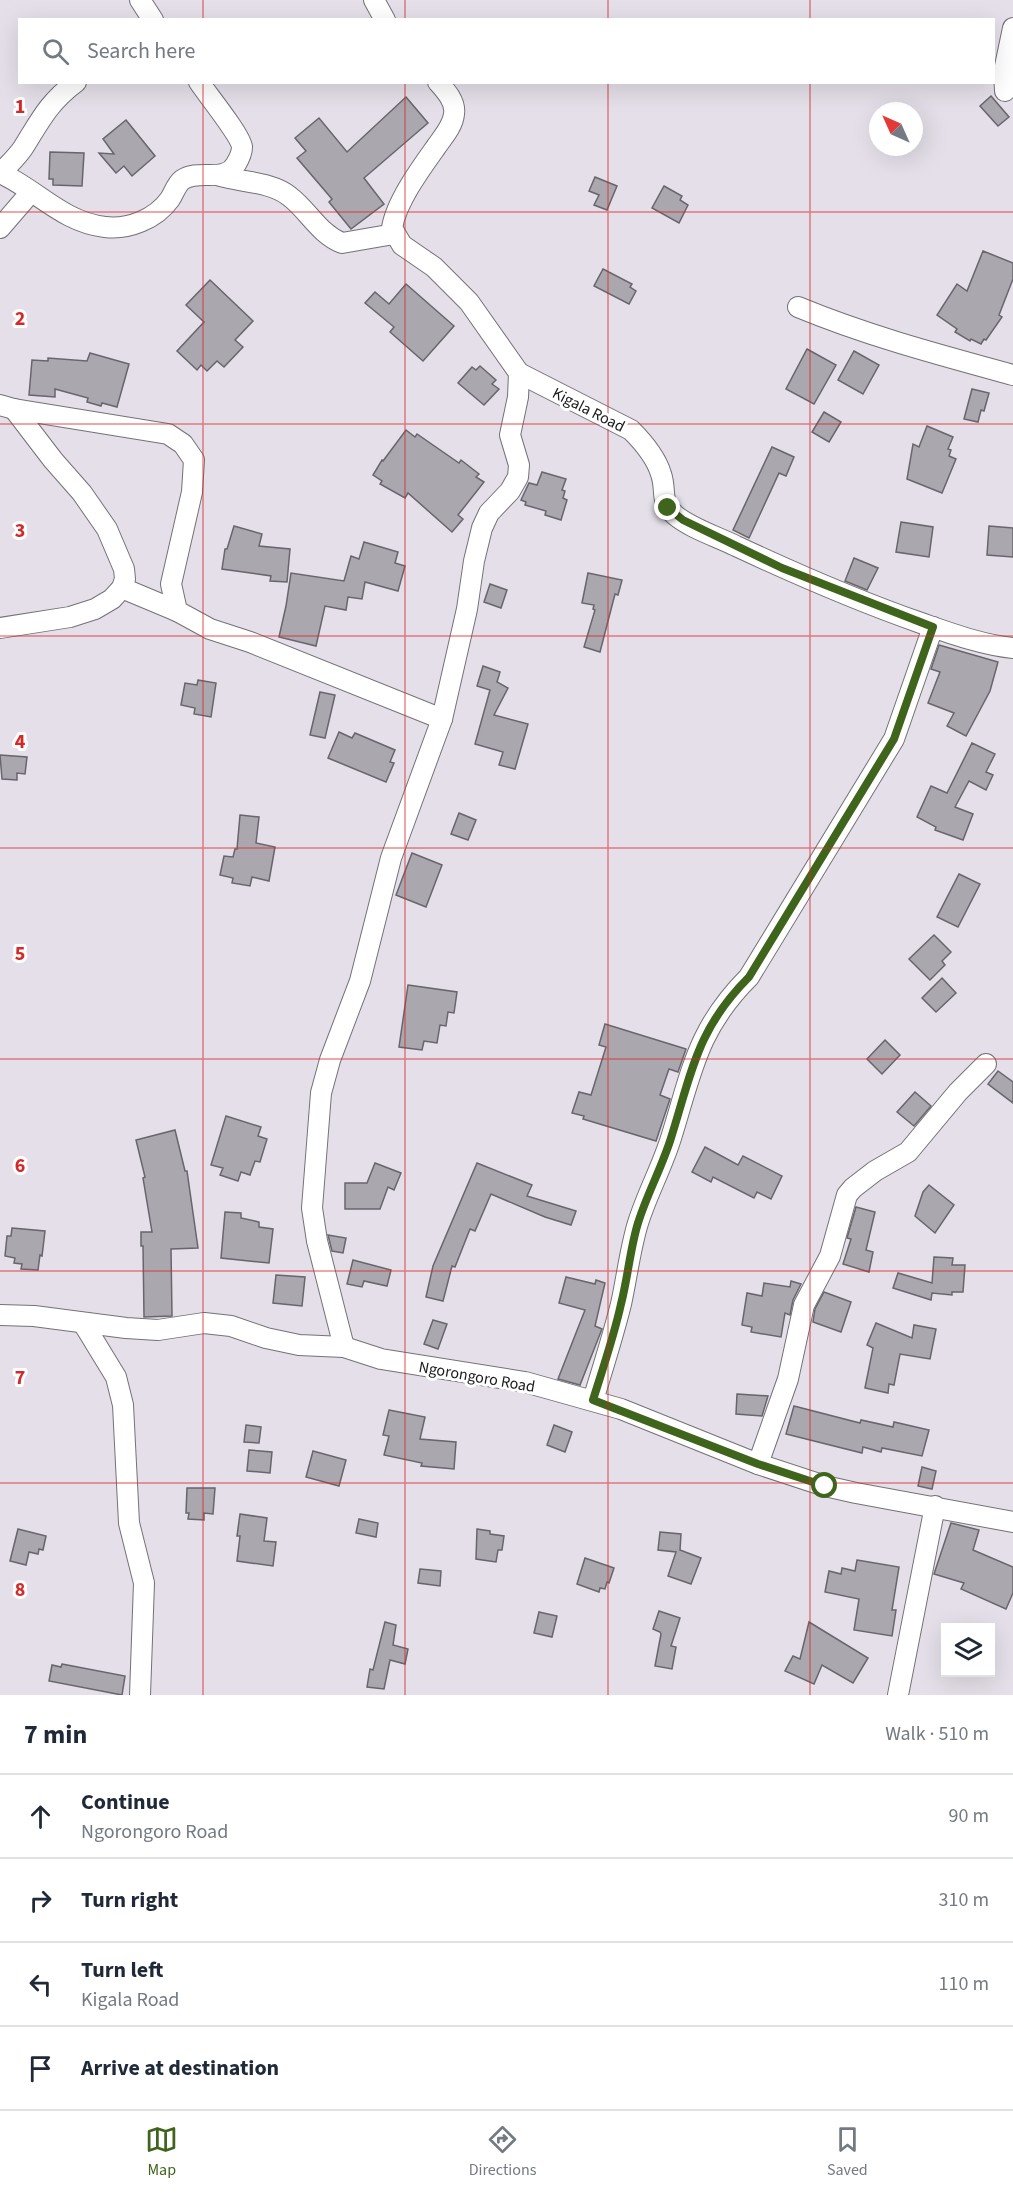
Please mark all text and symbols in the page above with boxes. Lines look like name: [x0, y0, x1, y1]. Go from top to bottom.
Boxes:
search box: [18, 18, 995, 84]
icon: search: [39, 35, 72, 68]
text: Search here: [87, 35, 195, 67]
text: 1: [15, 93, 25, 121]
north arrow: [869, 102, 923, 156]
text: 2: [15, 305, 25, 333]
street label: Kigala Road: [548, 382, 629, 438]
route end: [654, 494, 680, 520]
text: 3: [15, 517, 25, 545]
text: 4: [15, 728, 26, 756]
text: 5: [15, 940, 25, 968]
text: 6: [15, 1152, 25, 1180]
street label: Ngorongoro Road: [417, 1356, 537, 1398]
text: 7: [15, 1364, 25, 1392]
route start: [811, 1472, 837, 1498]
text: 8: [15, 1576, 25, 1604]
map controls: [941, 1623, 995, 1677]
button: layers: [941, 1623, 995, 1677]
text: 7 min: [24, 1716, 87, 1753]
text: Walk · 510 m: [885, 1720, 989, 1748]
text: Continue: [81, 1786, 170, 1818]
icon: ahead: [24, 1800, 57, 1833]
text: 90 m: [949, 1802, 989, 1830]
text: Ngorongoro Road: [81, 1818, 228, 1846]
icon: right: [24, 1884, 57, 1917]
text: Turn right: [81, 1884, 178, 1916]
text: 310 m: [939, 1886, 989, 1914]
text: Turn left: [81, 1954, 163, 1986]
icon: left: [24, 1968, 57, 2001]
text: 110 m: [939, 1970, 989, 1998]
text: Kigala Road: [81, 1986, 179, 2014]
icon: arrive: [24, 2052, 57, 2085]
text: Arrive at destination: [81, 2052, 279, 2084]
tab: Map: [145, 2123, 178, 2181]
tab: Directions: [469, 2123, 536, 2181]
tab: Saved: [827, 2123, 868, 2181]

